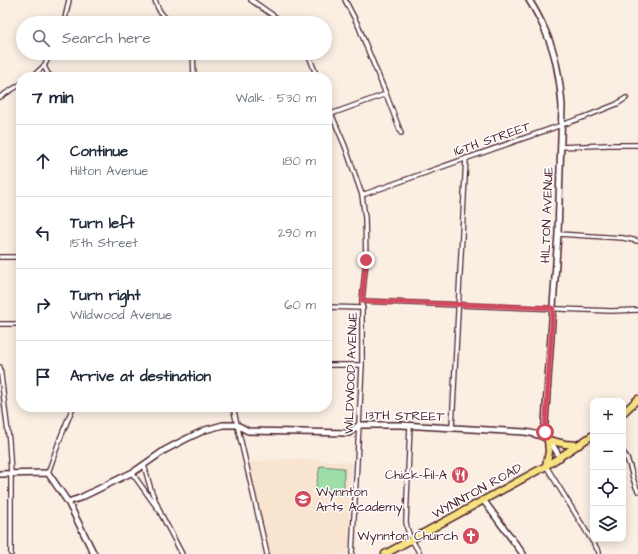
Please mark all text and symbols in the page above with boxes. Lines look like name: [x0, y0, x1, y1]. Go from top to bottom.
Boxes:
search box: [16, 16, 332, 60]
icon: search: [30, 27, 52, 49]
text: Search here: [62, 28, 151, 49]
text: 7 min: [32, 86, 74, 110]
text: Walk · 530 m: [236, 89, 316, 107]
street label: 16TH STREET: [451, 117, 534, 161]
text: Continue: [70, 141, 128, 162]
icon: ahead: [32, 150, 54, 172]
text: 180 m: [282, 152, 316, 170]
text: Hilton Avenue: [70, 162, 148, 180]
street label: HILTON AVENUE: [536, 166, 558, 263]
text: Turn left: [70, 213, 134, 234]
icon: left: [32, 222, 54, 244]
text: 290 m: [278, 224, 316, 242]
text: 15th Street: [70, 234, 138, 252]
route end: [357, 251, 375, 269]
text: Turn right: [70, 285, 141, 306]
icon: right: [32, 294, 54, 316]
text: 60 m: [284, 296, 316, 314]
text: Wildwood Avenue: [70, 306, 172, 324]
street label: WILDWOOD AVENUE: [340, 311, 362, 434]
icon: arrive: [32, 366, 54, 388]
text: Arrive at destination: [70, 366, 211, 387]
map controls: [590, 398, 626, 542]
button: +: [590, 398, 626, 434]
street label: 13TH STREET: [366, 406, 445, 426]
route start: [536, 423, 554, 441]
button: −: [590, 434, 626, 470]
street label: WYNNTON ROAD: [429, 459, 526, 523]
restaurant icon: Chick-fil-A: [450, 465, 470, 485]
place label: Chick-fil-A: [385, 466, 448, 484]
button: locate: [590, 470, 626, 506]
place label: Wynnton Arts Academy: [316, 483, 403, 517]
school or university icon: Wynnton Arts Academy: [293, 489, 313, 509]
button: layers: [590, 506, 626, 542]
church icon: Wynnton Church: [461, 526, 481, 546]
place label: Wynnton Church: [357, 527, 459, 546]

